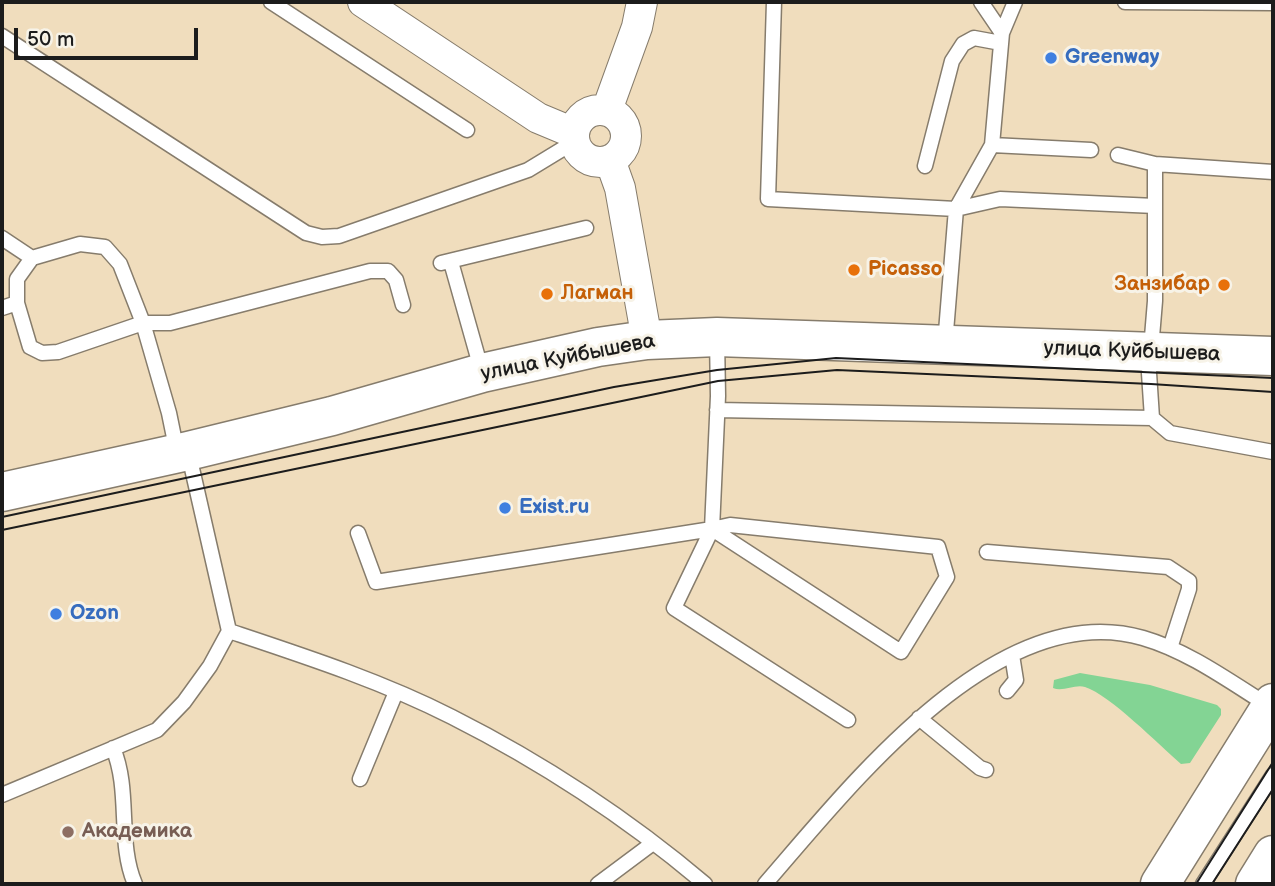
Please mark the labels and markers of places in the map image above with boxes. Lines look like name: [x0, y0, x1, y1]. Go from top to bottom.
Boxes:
place label: Greenway: [1065, 45, 1159, 71]
marker: Greenway: [1043, 50, 1059, 66]
place label: Picasso: [868, 257, 942, 283]
marker: Picasso: [846, 262, 862, 278]
place label: Занзибар: [1114, 272, 1210, 298]
marker: Занзибар: [1216, 277, 1232, 293]
place label: Лагман: [561, 281, 634, 307]
marker: Лагман: [539, 286, 555, 302]
place label: Exist.ru: [519, 495, 589, 521]
marker: Exist.ru: [497, 500, 513, 516]
place label: Ozon: [70, 601, 119, 627]
marker: Ozon: [48, 606, 64, 622]
place label: Академика: [82, 819, 192, 845]
marker: Академика: [60, 824, 76, 840]

